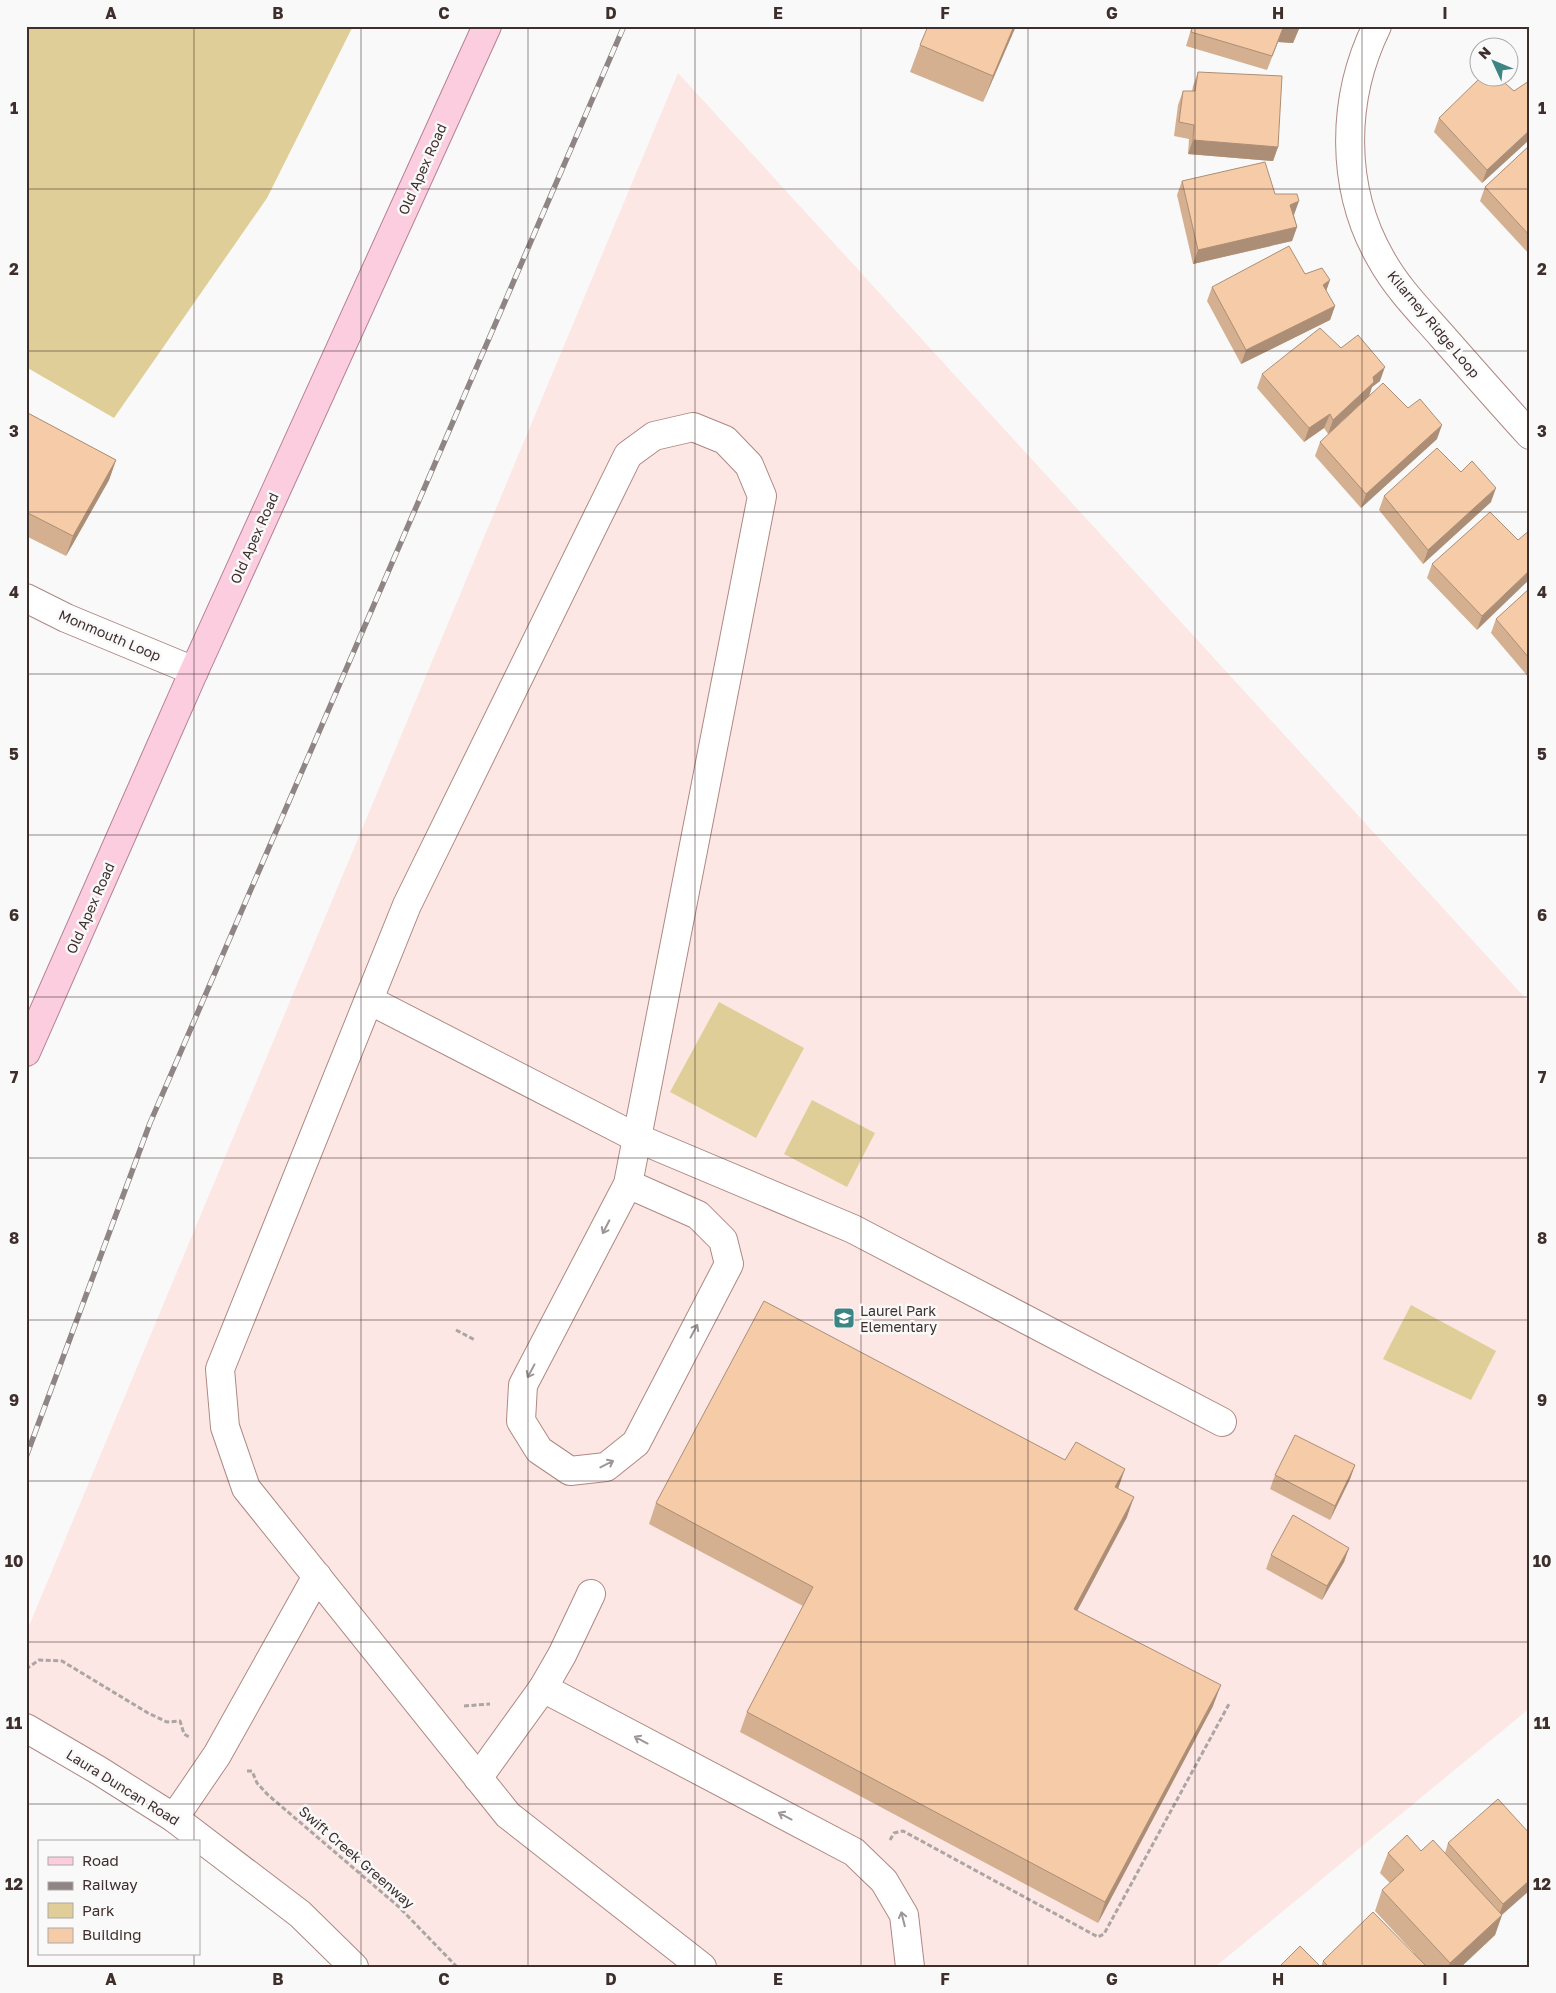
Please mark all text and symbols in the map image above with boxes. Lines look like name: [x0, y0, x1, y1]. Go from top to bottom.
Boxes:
text: A: [105, 3, 117, 23]
text: B: [272, 3, 284, 23]
text: C: [438, 3, 450, 23]
text: D: [605, 3, 617, 23]
text: E: [773, 3, 783, 23]
text: F: [940, 3, 950, 23]
text: G: [1106, 3, 1118, 23]
text: H: [1272, 3, 1284, 23]
text: I: [1442, 3, 1448, 23]
north arrow: [1468, 38, 1518, 88]
text: N: [1474, 43, 1494, 62]
text: 1: [10, 98, 18, 118]
text: 1: [1538, 98, 1546, 118]
street label: Old Apex Road: [394, 121, 450, 217]
text: 2: [9, 259, 19, 279]
text: 2: [1537, 259, 1547, 279]
street label: Kilarney Ridge Loop: [1384, 267, 1484, 381]
text: 3: [9, 421, 19, 441]
text: 3: [1537, 421, 1547, 441]
street label: Old Apex Road: [226, 490, 282, 586]
text: 4: [9, 582, 19, 602]
text: 4: [1537, 582, 1547, 602]
street label: Monmouth Loop: [56, 606, 164, 664]
text: 5: [9, 744, 19, 764]
text: 5: [1537, 744, 1547, 764]
street label: Old Apex Road: [62, 860, 118, 956]
text: 6: [9, 905, 19, 925]
text: 6: [1537, 905, 1547, 925]
text: 7: [10, 1067, 19, 1087]
text: 7: [1538, 1067, 1547, 1087]
one-way arrow: [601, 1219, 610, 1234]
text: 8: [9, 1228, 19, 1248]
text: 8: [1537, 1228, 1547, 1248]
place label: Laurel Park Elementary: [860, 1302, 937, 1335]
school or university icon: Laurel Park Elementary: [832, 1306, 856, 1330]
one-way arrow: [690, 1324, 699, 1339]
one-way arrow: [525, 1363, 535, 1378]
text: 9: [9, 1390, 19, 1410]
text: 9: [1537, 1390, 1547, 1410]
one-way arrow: [600, 1459, 615, 1469]
text: 10: [5, 1551, 23, 1571]
text: 10: [1533, 1551, 1551, 1571]
text: 11: [6, 1713, 22, 1733]
text: 11: [1534, 1713, 1550, 1733]
one-way arrow: [634, 1735, 649, 1744]
street label: Laura Duncan Road: [63, 1745, 183, 1829]
street label: Swift Creek Greenway: [296, 1802, 418, 1912]
one-way arrow: [778, 1810, 793, 1820]
legend: [38, 1840, 200, 1956]
text: Road: [82, 1851, 119, 1869]
text: 12: [5, 1874, 23, 1894]
text: 12: [1533, 1874, 1551, 1894]
text: Railway: [82, 1875, 138, 1893]
text: Park: [82, 1901, 115, 1919]
one-way arrow: [898, 1911, 907, 1927]
text: Building: [82, 1925, 142, 1943]
text: A: [105, 1969, 117, 1989]
text: B: [272, 1969, 284, 1989]
text: C: [438, 1969, 450, 1989]
text: D: [605, 1969, 617, 1989]
text: E: [773, 1969, 783, 1989]
text: F: [940, 1969, 950, 1989]
text: G: [1106, 1969, 1118, 1989]
text: H: [1272, 1969, 1284, 1989]
text: I: [1442, 1969, 1448, 1989]

